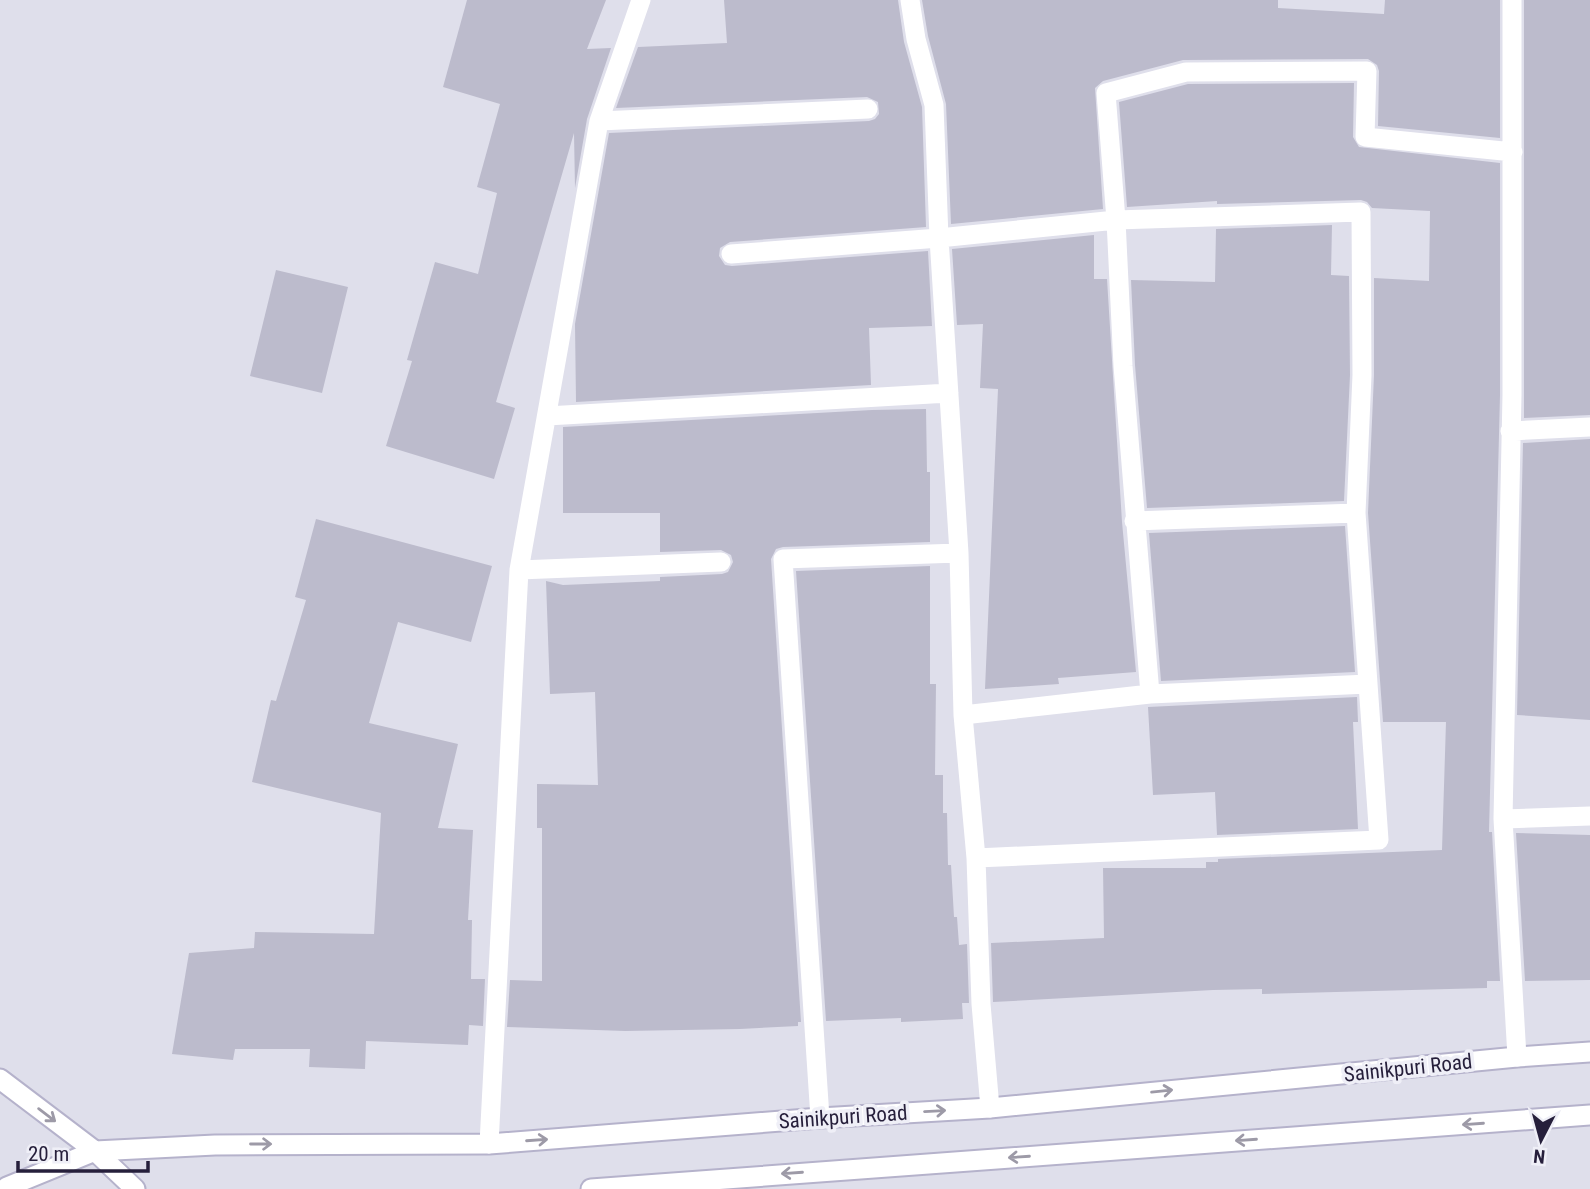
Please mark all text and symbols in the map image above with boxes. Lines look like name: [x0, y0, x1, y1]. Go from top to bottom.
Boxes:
street label: Sainikpuri Road: [1343, 1049, 1473, 1087]
one-way arrow: [1150, 1085, 1173, 1098]
street label: Sainikpuri Road: [778, 1101, 908, 1133]
one-way arrow: [923, 1105, 946, 1118]
north arrow: [1506, 1105, 1576, 1175]
one-way arrow: [38, 1107, 57, 1122]
one-way arrow: [1462, 1118, 1485, 1131]
scale bar: [18, 1130, 147, 1174]
one-way arrow: [525, 1133, 548, 1146]
one-way arrow: [1235, 1134, 1258, 1147]
one-way arrow: [249, 1137, 272, 1151]
text: 20 m: [28, 1142, 69, 1166]
text: N: [1532, 1144, 1546, 1168]
one-way arrow: [1008, 1151, 1031, 1164]
one-way arrow: [782, 1167, 804, 1180]

